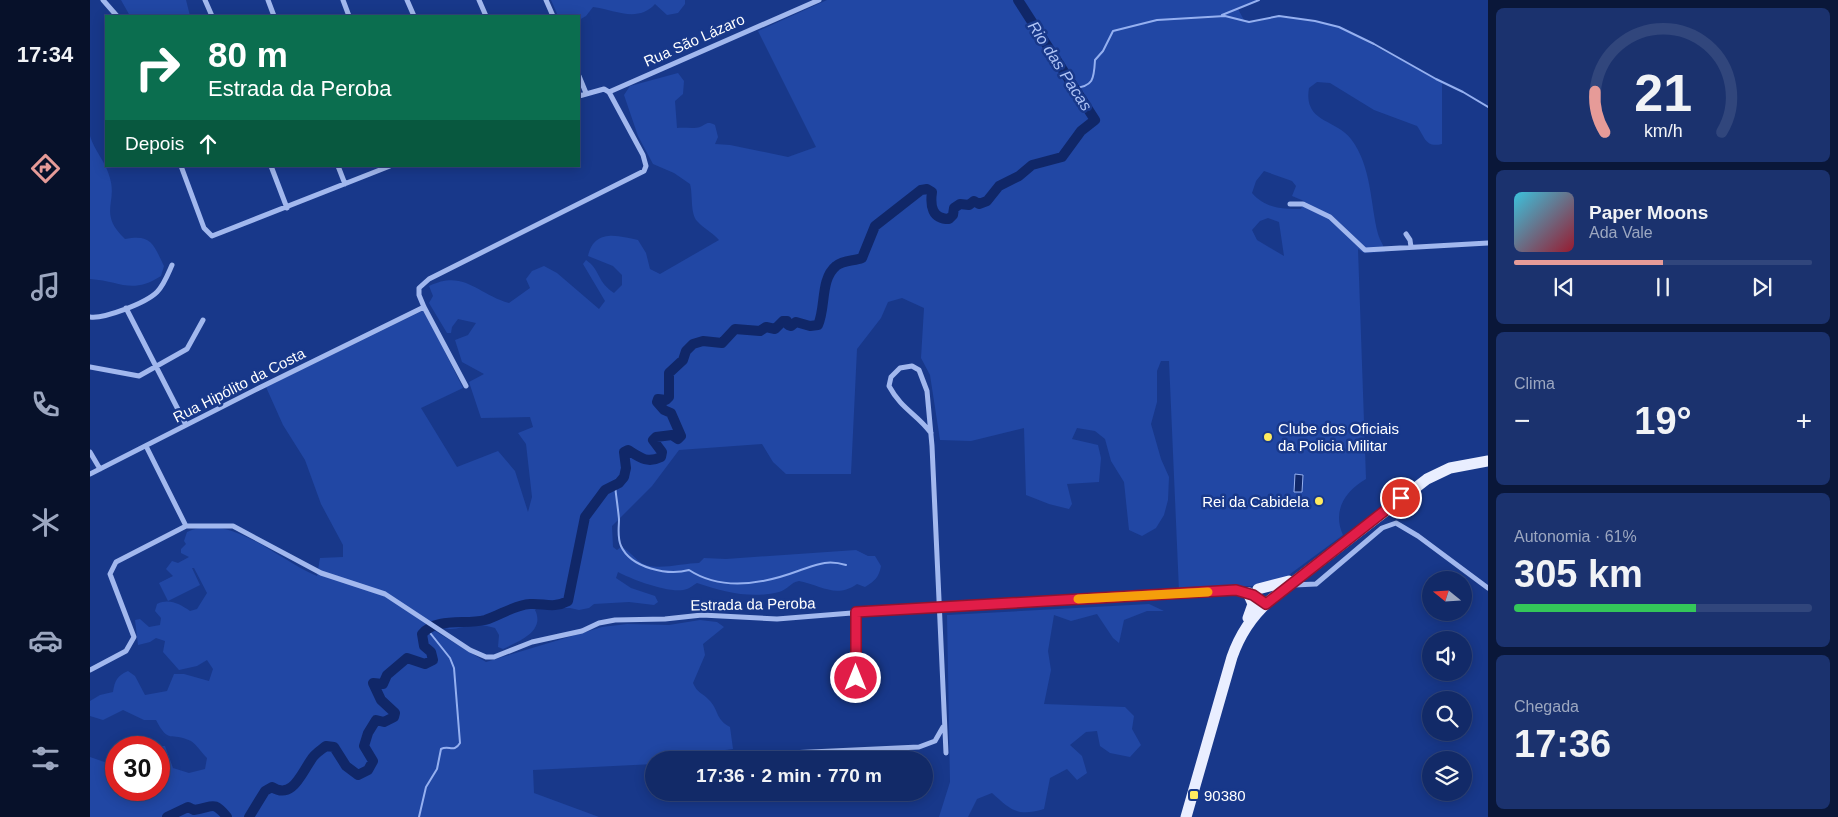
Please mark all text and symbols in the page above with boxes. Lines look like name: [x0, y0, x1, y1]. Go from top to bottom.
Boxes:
street label: Rua São Lázaro: [641, 10, 747, 70]
water label: Rio das Pacas: [1025, 18, 1095, 114]
icon: right: [125, 35, 190, 100]
text: 80 m: [208, 35, 288, 74]
text: 17:34: [17, 42, 73, 67]
text: 21: [1634, 64, 1692, 122]
text: Estrada da Peroba: [208, 76, 391, 101]
text: km/h: [1644, 121, 1682, 141]
icon: ahead: [194, 130, 222, 158]
text: Depois: [125, 133, 184, 154]
icon: directions: [28, 151, 63, 186]
text: Paper Moons: [1589, 202, 1708, 223]
text: Ada Vale: [1589, 224, 1653, 241]
icon: music: [28, 269, 63, 304]
icon: previous: [1550, 273, 1578, 301]
icon: pause: [1649, 273, 1677, 301]
icon: next: [1748, 273, 1776, 301]
street label: Rua Hipólito da Costa: [170, 344, 308, 426]
text: Clima: [1514, 375, 1555, 392]
icon: phone: [28, 387, 63, 422]
text: 19°: [1634, 400, 1692, 442]
text: −: [1514, 405, 1530, 436]
text: +: [1796, 405, 1812, 436]
place label: Clube dos Oficiais da Policia Militar: [1278, 420, 1399, 454]
marker: Clube dos Oficiais da Policia Militar: [1262, 431, 1274, 443]
pin: [1380, 477, 1422, 519]
icon: arrive: [1387, 484, 1415, 512]
place label: Rei da Cabidela: [1202, 493, 1310, 510]
marker: Rei da Cabidela: [1313, 495, 1325, 507]
icon: climate: [28, 505, 63, 540]
text: Autonomia · 61%: [1514, 528, 1637, 545]
text: 305 km: [1514, 553, 1643, 595]
north arrow: [1422, 571, 1472, 621]
map controls: [1422, 571, 1472, 801]
street label: Estrada da Peroba: [690, 594, 816, 614]
icon: car: [28, 623, 63, 658]
button: sound: [1422, 631, 1472, 681]
position arrow: [829, 651, 881, 703]
button: search: [1422, 691, 1472, 741]
text: Chegada: [1514, 698, 1579, 715]
text: 17:36: [1514, 723, 1611, 765]
speed limit sign: 30: [105, 736, 170, 801]
icon: filters: [28, 741, 63, 776]
button: layers: [1422, 751, 1472, 801]
text: 17:36 · 2 min · 770 m: [696, 765, 882, 786]
place label: 90380: [1204, 787, 1246, 804]
marker: 90380: [1188, 789, 1200, 801]

